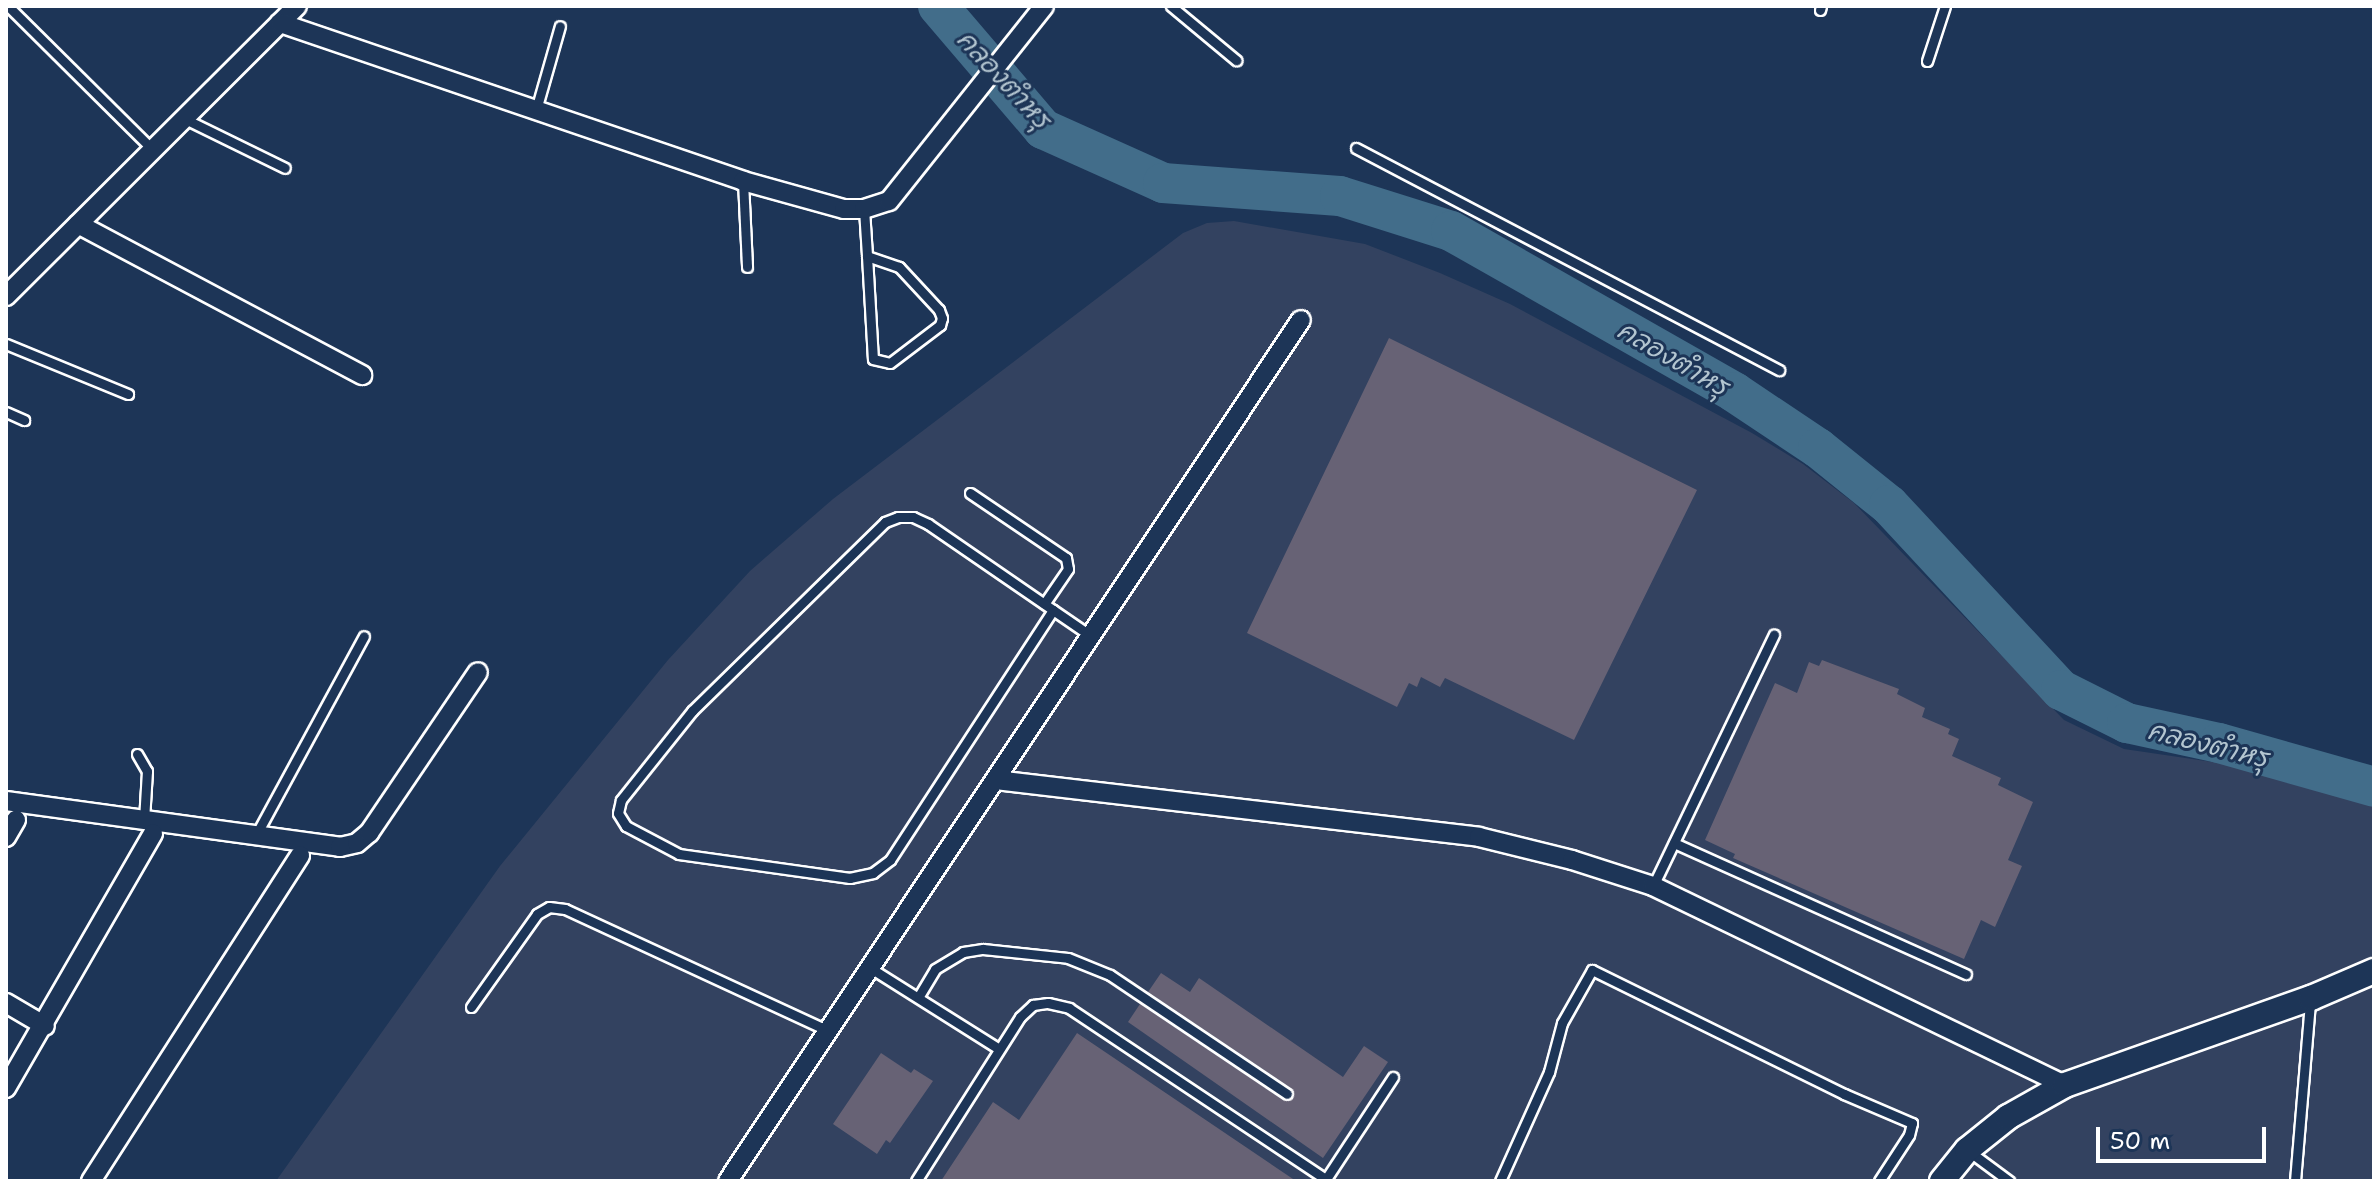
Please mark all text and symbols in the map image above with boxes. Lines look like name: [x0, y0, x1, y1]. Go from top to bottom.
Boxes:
water label: คลองตำหรุ: [951, 24, 1057, 134]
water label: คลองตำหรุ: [1612, 314, 1734, 402]
water label: คลองตำหรุ: [2145, 714, 2271, 774]
scale bar: [2100, 1111, 2270, 1161]
text: 50 m: [2110, 1125, 2170, 1157]

